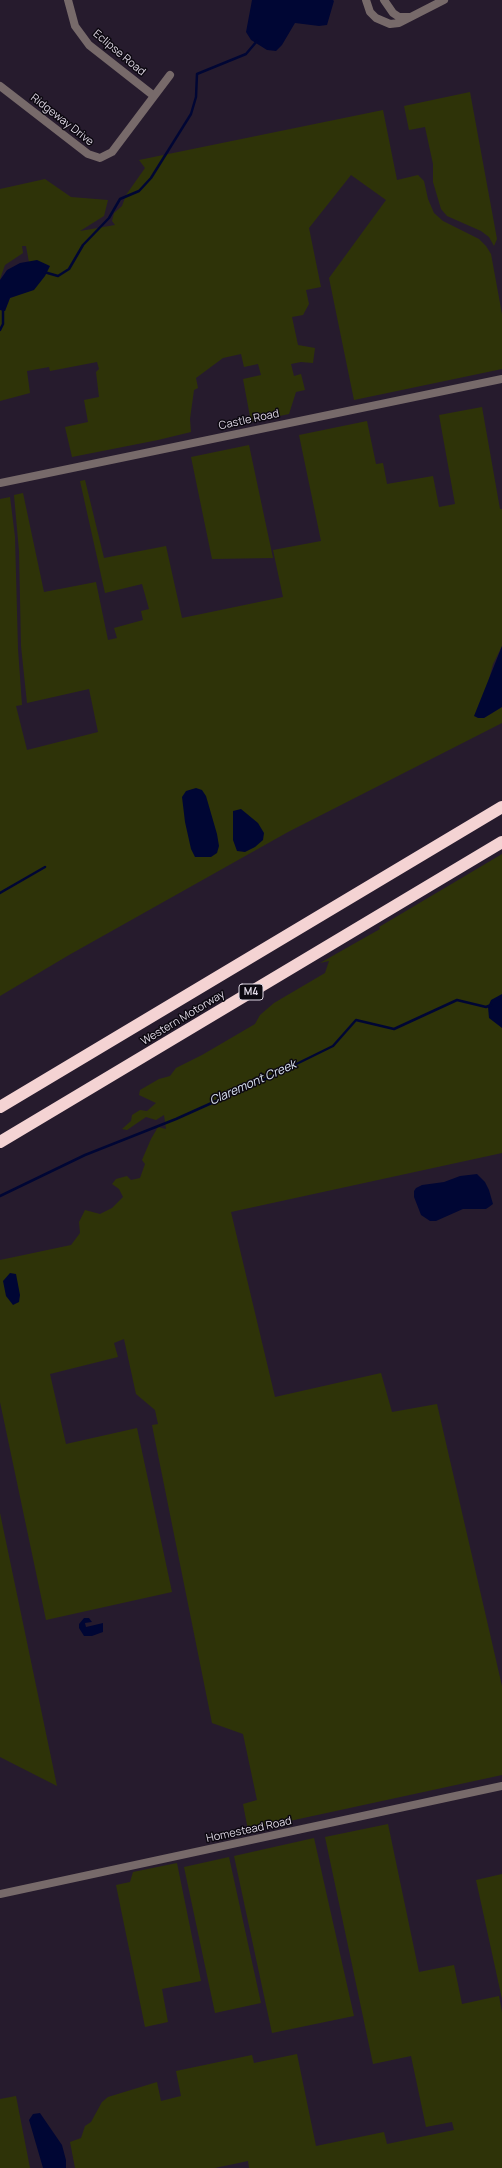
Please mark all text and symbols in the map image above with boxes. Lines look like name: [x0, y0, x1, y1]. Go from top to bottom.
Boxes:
street label: Eclipse Road: [90, 27, 148, 79]
street label: Ridgeway Drive: [28, 91, 96, 149]
street label: Castle Road: [218, 407, 280, 433]
road number: M4: [239, 984, 263, 1000]
street label: Western Motorway: [139, 988, 227, 1048]
water label: Claremont Creek: [207, 1057, 299, 1109]
street label: Homestead Road: [205, 1815, 293, 1845]

